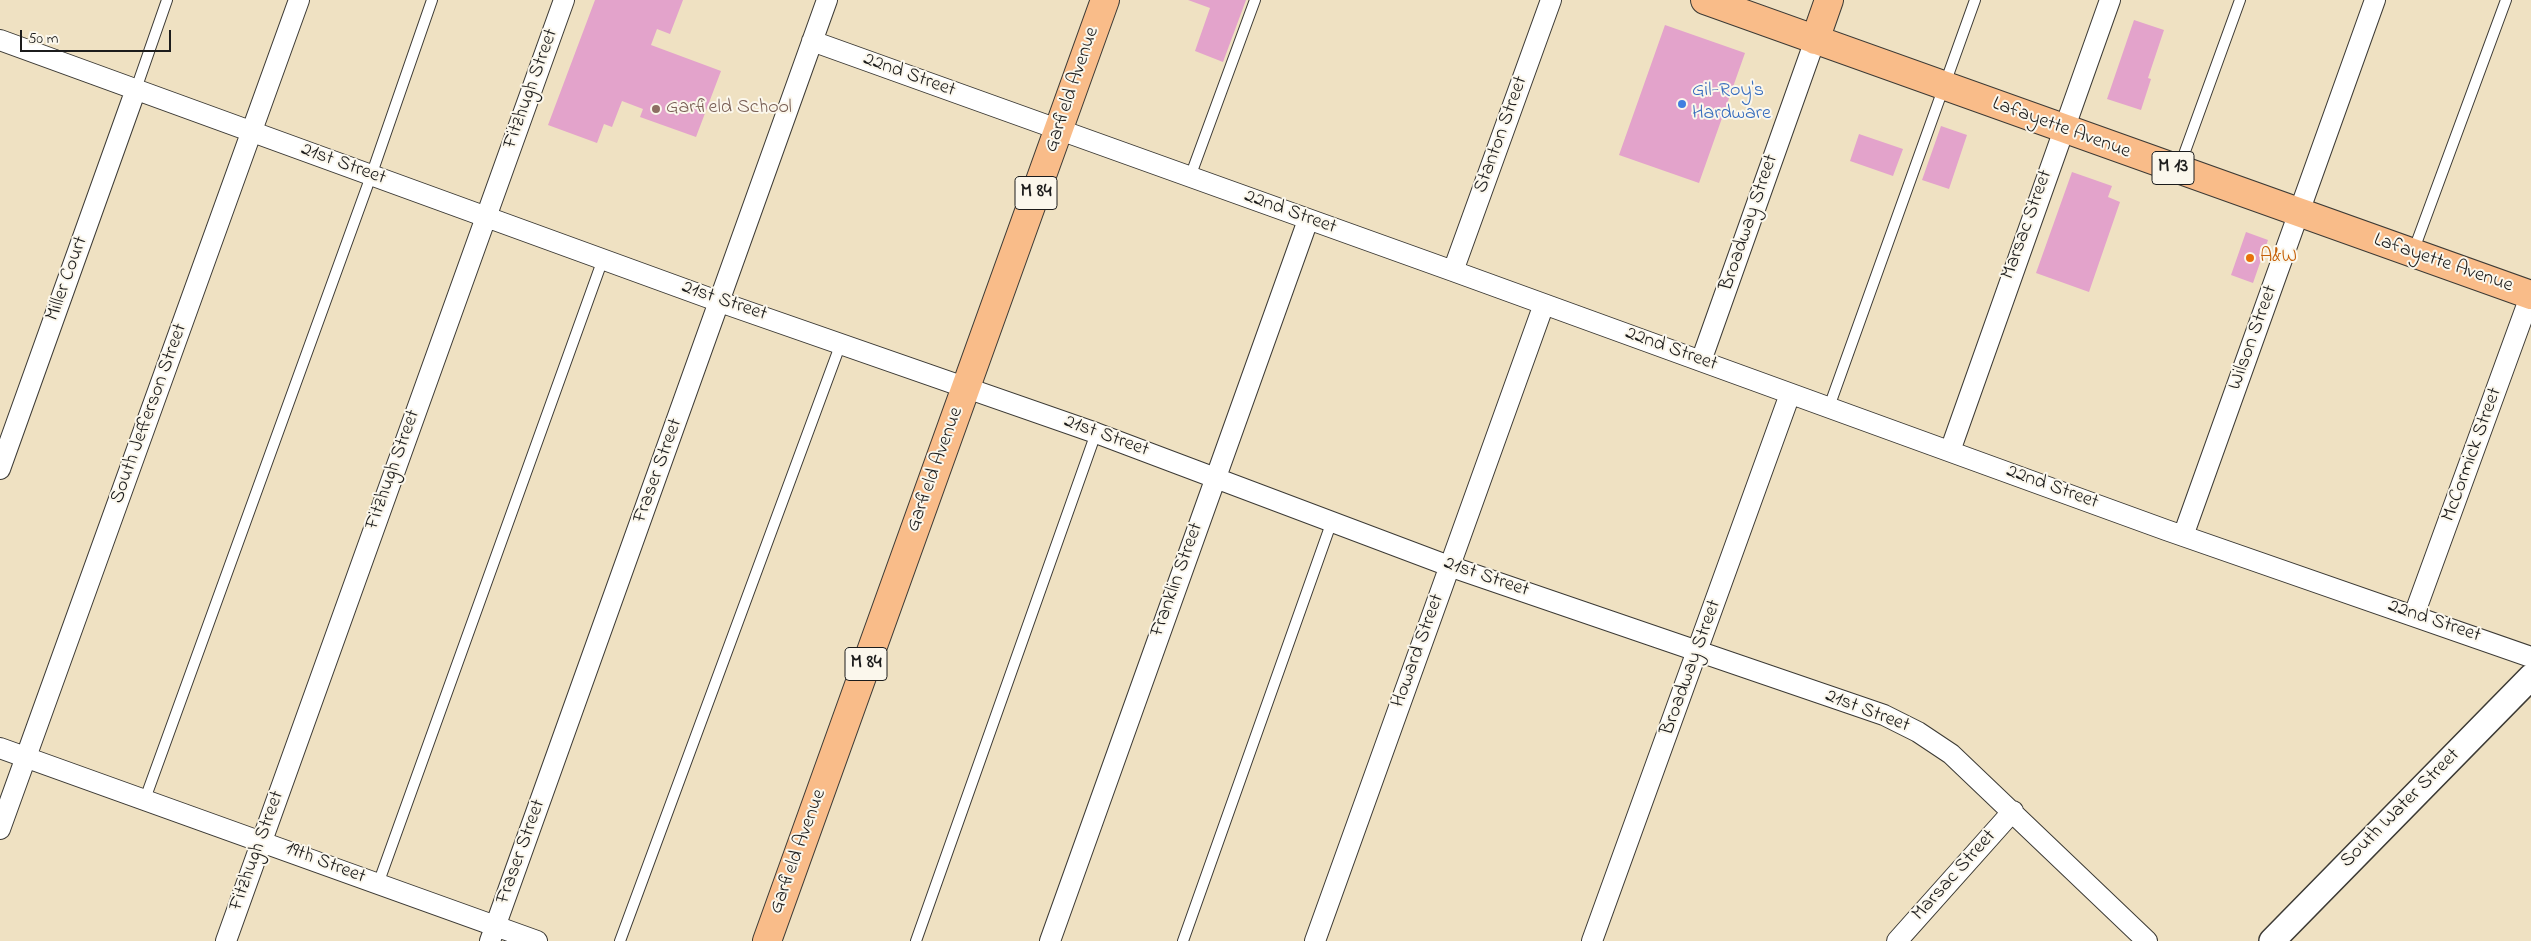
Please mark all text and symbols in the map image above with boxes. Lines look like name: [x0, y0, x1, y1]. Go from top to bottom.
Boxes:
scale bar: [22, 20, 174, 52]
street label: Garfield Avenue: [1040, 24, 1106, 156]
street label: Fitzhugh Street: [499, 26, 565, 152]
text: 50 m: [28, 28, 58, 50]
street label: 22nd Street: [860, 48, 958, 104]
street label: Stanton Street: [1470, 73, 1534, 197]
place label: Gil-Roy's Hardware: [1692, 80, 1771, 127]
street label: Lafayette Avenue: [1989, 93, 2133, 165]
place label: Garfield School: [666, 97, 792, 121]
marker: Gil-Roy's Hardware: [1676, 98, 1688, 110]
marker: Garfield School: [650, 103, 662, 115]
street label: 21st Street: [297, 139, 389, 191]
street label: Broadway Street: [1715, 152, 1785, 294]
road number: M 13: [2152, 152, 2194, 184]
street label: Marsac Street: [1997, 167, 2059, 283]
road number: M 84: [1015, 177, 1057, 210]
street label: 22nd Street: [1241, 185, 1339, 241]
street label: Lafayette Avenue: [2370, 229, 2516, 299]
street label: Miller Court: [42, 233, 94, 325]
place label: A&W: [2260, 246, 2297, 270]
marker: A&W: [2244, 252, 2256, 264]
street label: 21st Street: [678, 276, 770, 328]
street label: Wilson Street: [2224, 283, 2284, 393]
street label: South Jefferson Street: [106, 321, 194, 507]
street label: 22nd Street: [1622, 322, 1720, 378]
street label: McCormick Street: [2438, 385, 2508, 525]
street label: Garfield Avenue: [902, 404, 970, 536]
street label: Fitzhugh Street: [361, 407, 427, 533]
street label: 21st Street: [1060, 411, 1152, 463]
street label: Fraser Street: [629, 416, 689, 526]
street label: 22nd Street: [2003, 460, 2101, 516]
street label: Franklin Street: [1146, 520, 1210, 640]
street label: 21st Street: [1440, 552, 1532, 604]
street label: Howard Street: [1387, 591, 1451, 711]
street label: 22nd Street: [2385, 595, 2483, 649]
street label: Broadway Street: [1656, 597, 1728, 739]
road number: M 84: [845, 648, 887, 681]
street label: 21st Street: [1821, 685, 1913, 739]
street label: South Water Street: [2336, 744, 2466, 874]
street label: Garfield Avenue: [765, 786, 833, 918]
street label: Fitzhugh Street: [225, 788, 291, 914]
street label: Fraser Street: [492, 797, 552, 907]
street label: Marsac Street: [1908, 825, 2002, 927]
street label: 19th Street: [281, 838, 369, 890]

